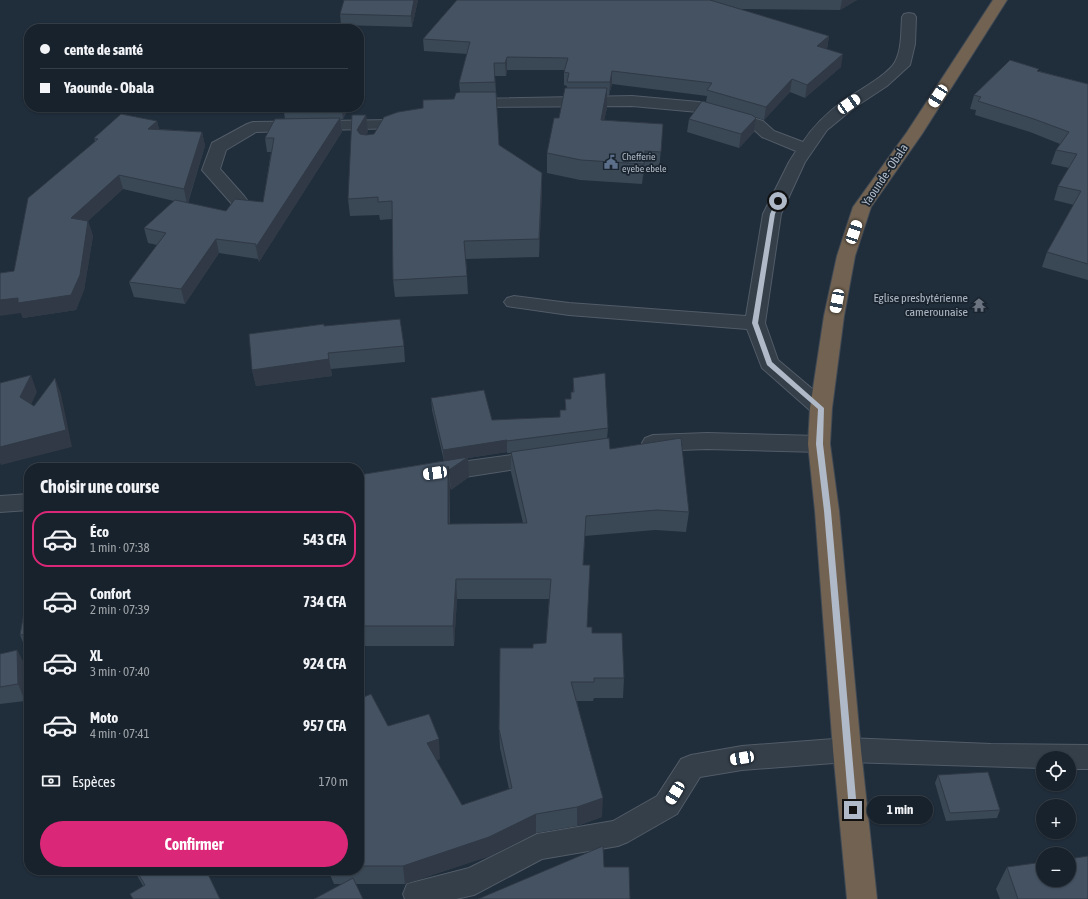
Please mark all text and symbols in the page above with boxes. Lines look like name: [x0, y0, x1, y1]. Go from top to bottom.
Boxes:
text: cente de santé: [64, 41, 143, 58]
text: Yaounde - Obala: [64, 79, 154, 96]
car: [926, 83, 950, 109]
car: [836, 92, 862, 116]
street label: Yaounde - Obala: [859, 141, 911, 209]
place label: Chefferie eyebe ebele: [622, 151, 667, 174]
public building icon: Chefferie eyebe ebele: [603, 154, 619, 170]
route start: [769, 192, 787, 210]
car: [844, 219, 864, 245]
car: [829, 288, 845, 314]
place label: Eglise presbytérienne camerounaise: [873, 291, 968, 319]
temple icon: Eglise presbytérienne camerounaise: [971, 297, 987, 313]
car: [422, 465, 448, 481]
text: Choisir une course: [40, 476, 159, 497]
icon: car: [42, 521, 78, 557]
text: Éco: [90, 523, 109, 540]
text: 543 CFA: [303, 531, 346, 548]
text: 1 min · 07:38: [90, 540, 150, 555]
icon: car: [42, 583, 78, 619]
text: Confort: [90, 585, 131, 602]
text: 734 CFA: [303, 593, 346, 610]
text: 2 min · 07:39: [90, 602, 150, 617]
icon: car: [42, 645, 78, 681]
text: XL: [90, 647, 103, 664]
text: 924 CFA: [303, 655, 346, 672]
text: 3 min · 07:40: [90, 664, 150, 679]
icon: car: [42, 707, 78, 743]
text: Moto: [90, 709, 118, 726]
text: 957 CFA: [303, 717, 346, 734]
text: 4 min · 07:41: [90, 726, 150, 741]
car: [729, 750, 755, 766]
map controls: [1036, 751, 1076, 887]
button: locate: [1036, 751, 1076, 791]
icon: cash: [40, 770, 62, 792]
text: Espèces: [72, 773, 115, 790]
text: 170 m: [319, 774, 348, 789]
car: [664, 780, 686, 806]
callout: 1 min: [867, 796, 933, 824]
button: +: [1036, 799, 1076, 839]
route end: [844, 801, 862, 819]
text: 1 min: [887, 802, 913, 817]
button: Confirmer: [40, 821, 348, 867]
button: −: [1036, 847, 1076, 887]

